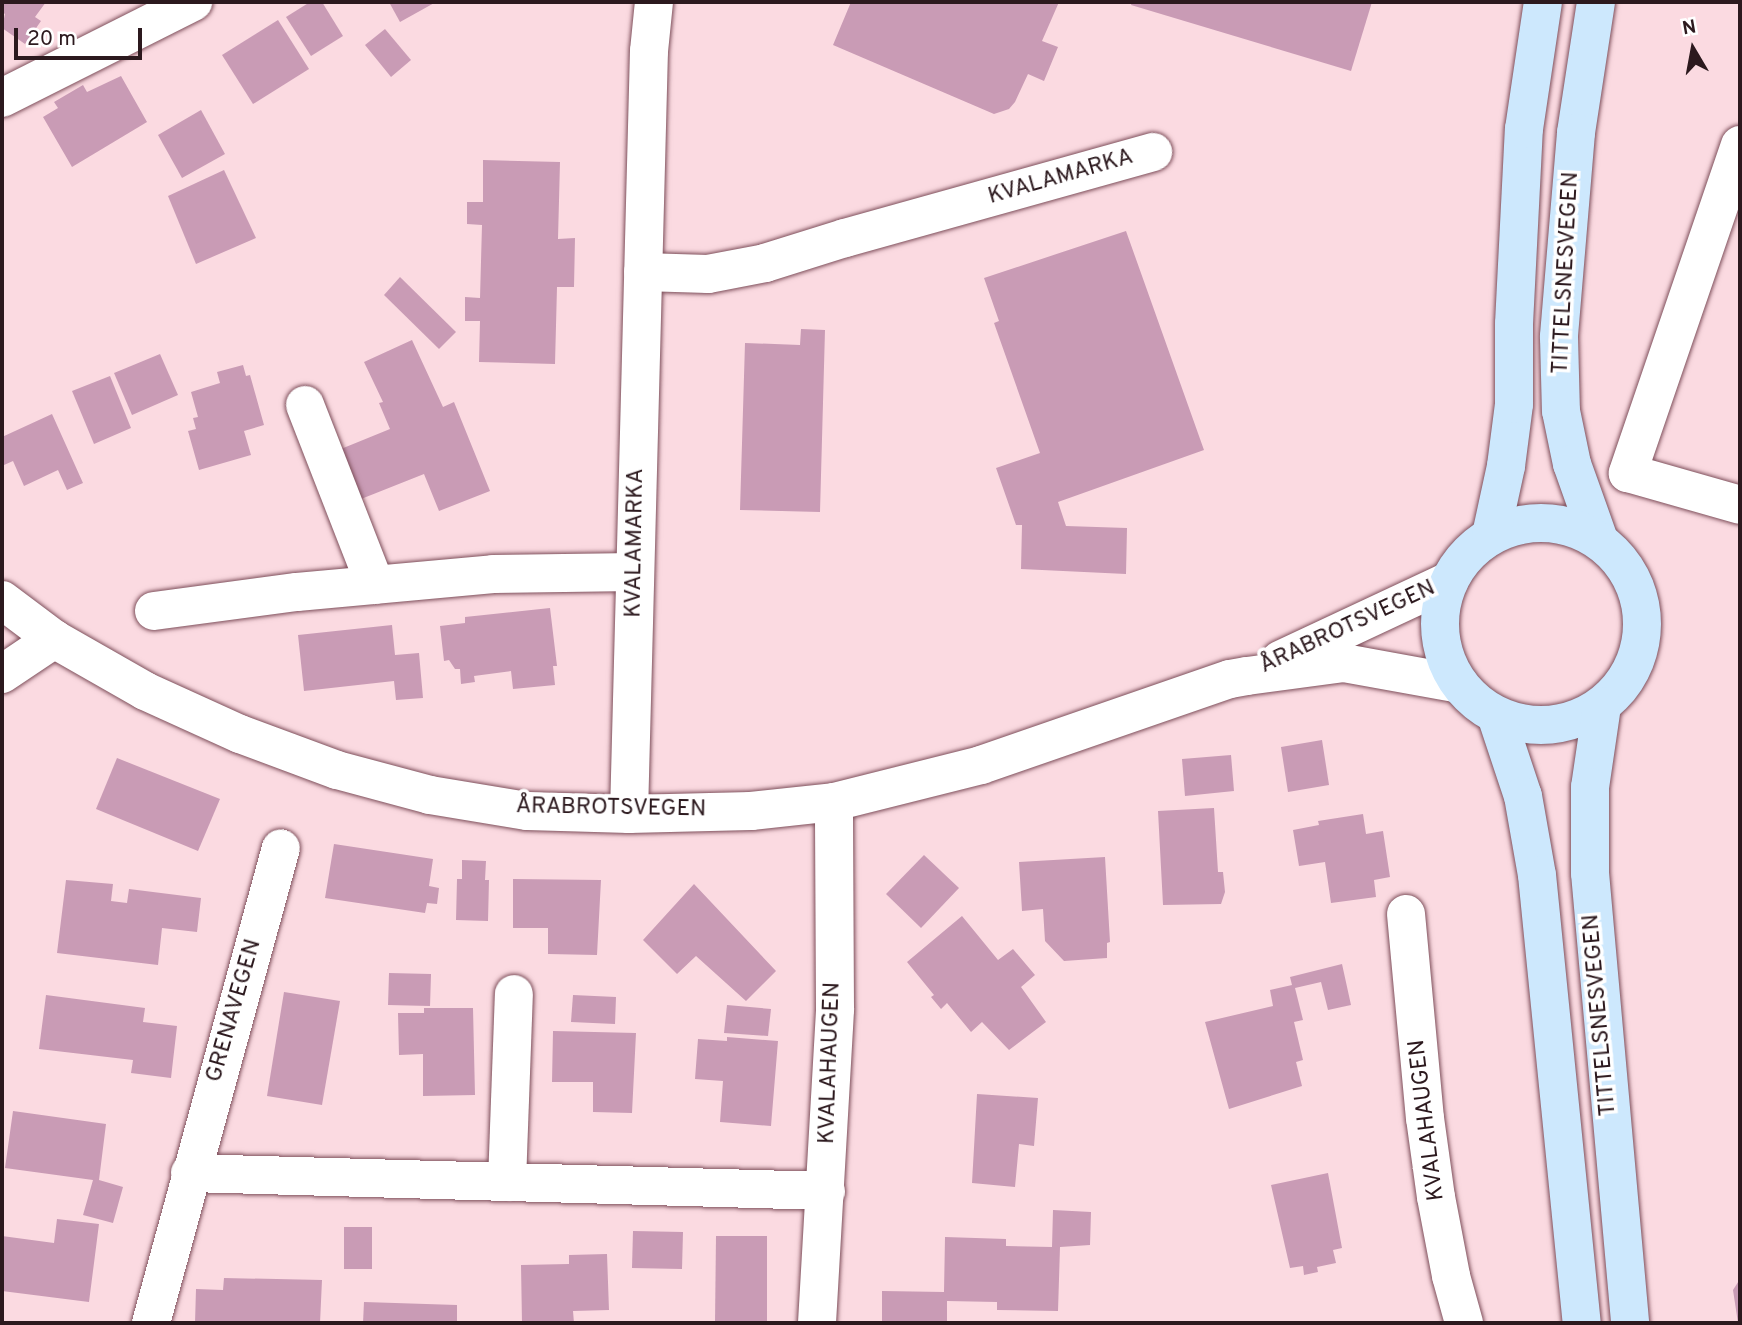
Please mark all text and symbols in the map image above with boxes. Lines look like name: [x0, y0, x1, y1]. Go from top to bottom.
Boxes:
scale bar: [18, 14, 145, 58]
north arrow: [1658, 14, 1728, 84]
text: N: [1681, 15, 1698, 41]
text: 20 m: [27, 26, 76, 53]
street label: KVALAMARKA: [985, 144, 1137, 212]
street label: TITTELSNESVEGEN: [1548, 171, 1586, 375]
street label: KVALAMARKA: [621, 468, 651, 618]
street label: ÅRABROTSVEGEN: [1256, 575, 1440, 681]
street label: ÅRABROTSVEGEN: [515, 794, 707, 824]
street label: TITTELSNESVEGEN: [1578, 913, 1624, 1117]
street label: GRENAVEGEN: [201, 936, 269, 1086]
street label: KVALAHAUGEN: [814, 981, 848, 1145]
street label: KVALAHAUGEN: [1404, 1038, 1452, 1202]

